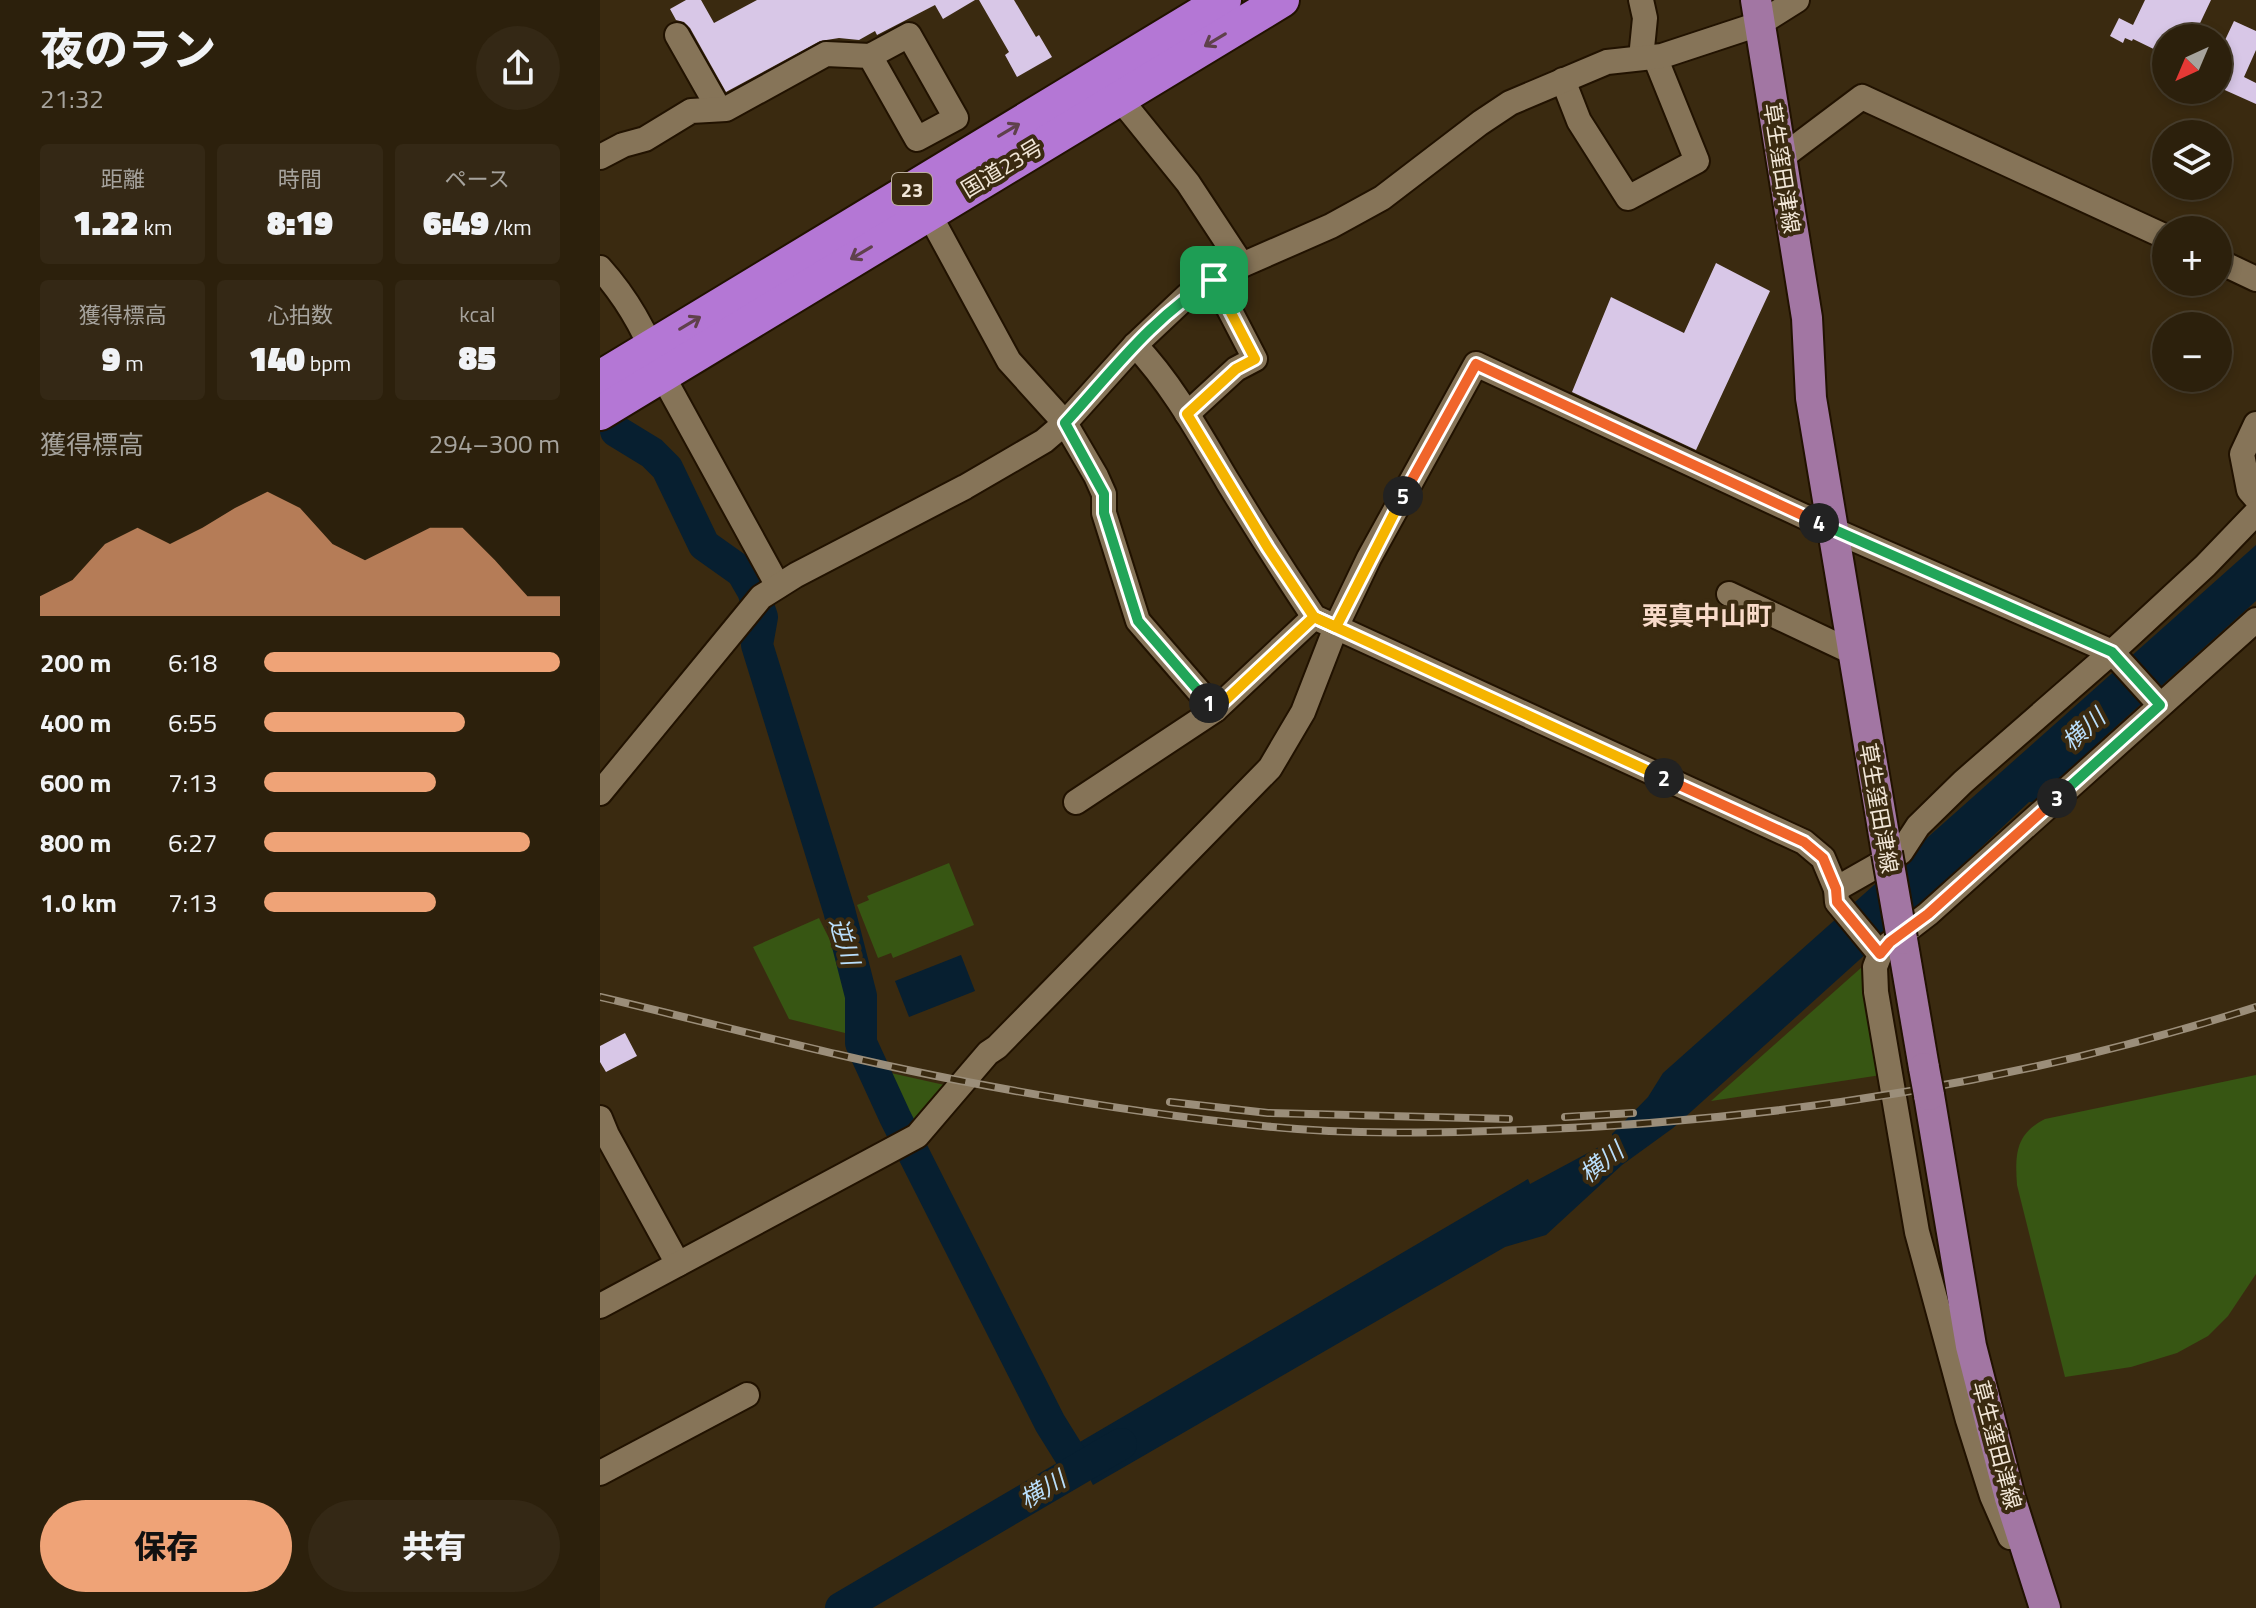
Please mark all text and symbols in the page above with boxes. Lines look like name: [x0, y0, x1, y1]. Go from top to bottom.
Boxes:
text: 夜のラン: [40, 15, 216, 82]
north arrow: [2152, 24, 2232, 104]
map controls: [2152, 24, 2232, 392]
button: share: [476, 26, 560, 110]
one-way arrow: [1204, 33, 1227, 49]
text: 21:32: [40, 79, 104, 118]
street label: 草生窪田津線: [1755, 100, 1809, 236]
button: layers: [2152, 120, 2232, 200]
one-way arrow: [997, 122, 1020, 138]
street label: 国道23号: [954, 130, 1050, 206]
text: 距離: [101, 162, 145, 196]
text: 時間: [278, 162, 322, 196]
text: ペース: [445, 162, 510, 196]
road number: 23: [892, 173, 932, 205]
text: 1.22: [73, 196, 139, 248]
text: 8:19: [267, 196, 333, 248]
text: 6:49: [423, 196, 489, 248]
text: km: [139, 210, 172, 244]
text: /km: [489, 210, 532, 244]
button: +: [2152, 216, 2232, 296]
one-way arrow: [850, 245, 873, 261]
pin: [1180, 246, 1248, 314]
icon: arrive: [1192, 258, 1236, 302]
text: kcal: [459, 297, 495, 331]
text: 獲得標高: [79, 298, 167, 332]
text: 心拍数: [267, 298, 333, 332]
button: −: [2152, 312, 2232, 392]
one-way arrow: [678, 314, 701, 330]
text: 85: [459, 331, 496, 383]
text: 9: [102, 332, 120, 384]
text: 140: [249, 332, 305, 384]
text: m: [120, 346, 144, 380]
text: bpm: [305, 346, 351, 380]
text: 294–300 m: [429, 424, 560, 463]
text: 獲得標高: [40, 425, 144, 464]
pin: 5: [1383, 476, 1423, 516]
text: 5: [1397, 479, 1409, 513]
pin: 4: [1799, 503, 1839, 543]
text: 4: [1813, 506, 1825, 540]
district label: 栗真中山町: [1642, 596, 1772, 635]
text: 200 m: [40, 643, 111, 682]
text: 6:18: [168, 643, 217, 682]
pin: 1: [1189, 683, 1229, 723]
text: 1: [1203, 686, 1215, 720]
water label: 横川: [2053, 698, 2115, 758]
text: 400 m: [40, 703, 111, 742]
text: 6:55: [168, 703, 217, 742]
street label: 草生窪田津線: [1851, 740, 1907, 876]
pin: 2: [1644, 758, 1684, 798]
text: 2: [1658, 761, 1670, 795]
text: 600 m: [40, 763, 111, 802]
text: 7:13: [168, 763, 217, 802]
pin: 3: [2037, 778, 2077, 818]
text: 3: [2051, 781, 2063, 815]
text: 800 m: [40, 823, 111, 862]
text: 6:27: [168, 823, 217, 862]
text: 1.0 km: [40, 883, 117, 922]
text: 7:13: [168, 883, 217, 922]
water label: 逆川: [821, 913, 870, 972]
water label: 横川: [1571, 1131, 1633, 1191]
street label: 草生窪田津線: [1963, 1377, 2031, 1513]
water label: 横川: [1012, 1460, 1074, 1517]
button: 保存: [40, 1500, 292, 1592]
button: 共有: [308, 1500, 560, 1592]

